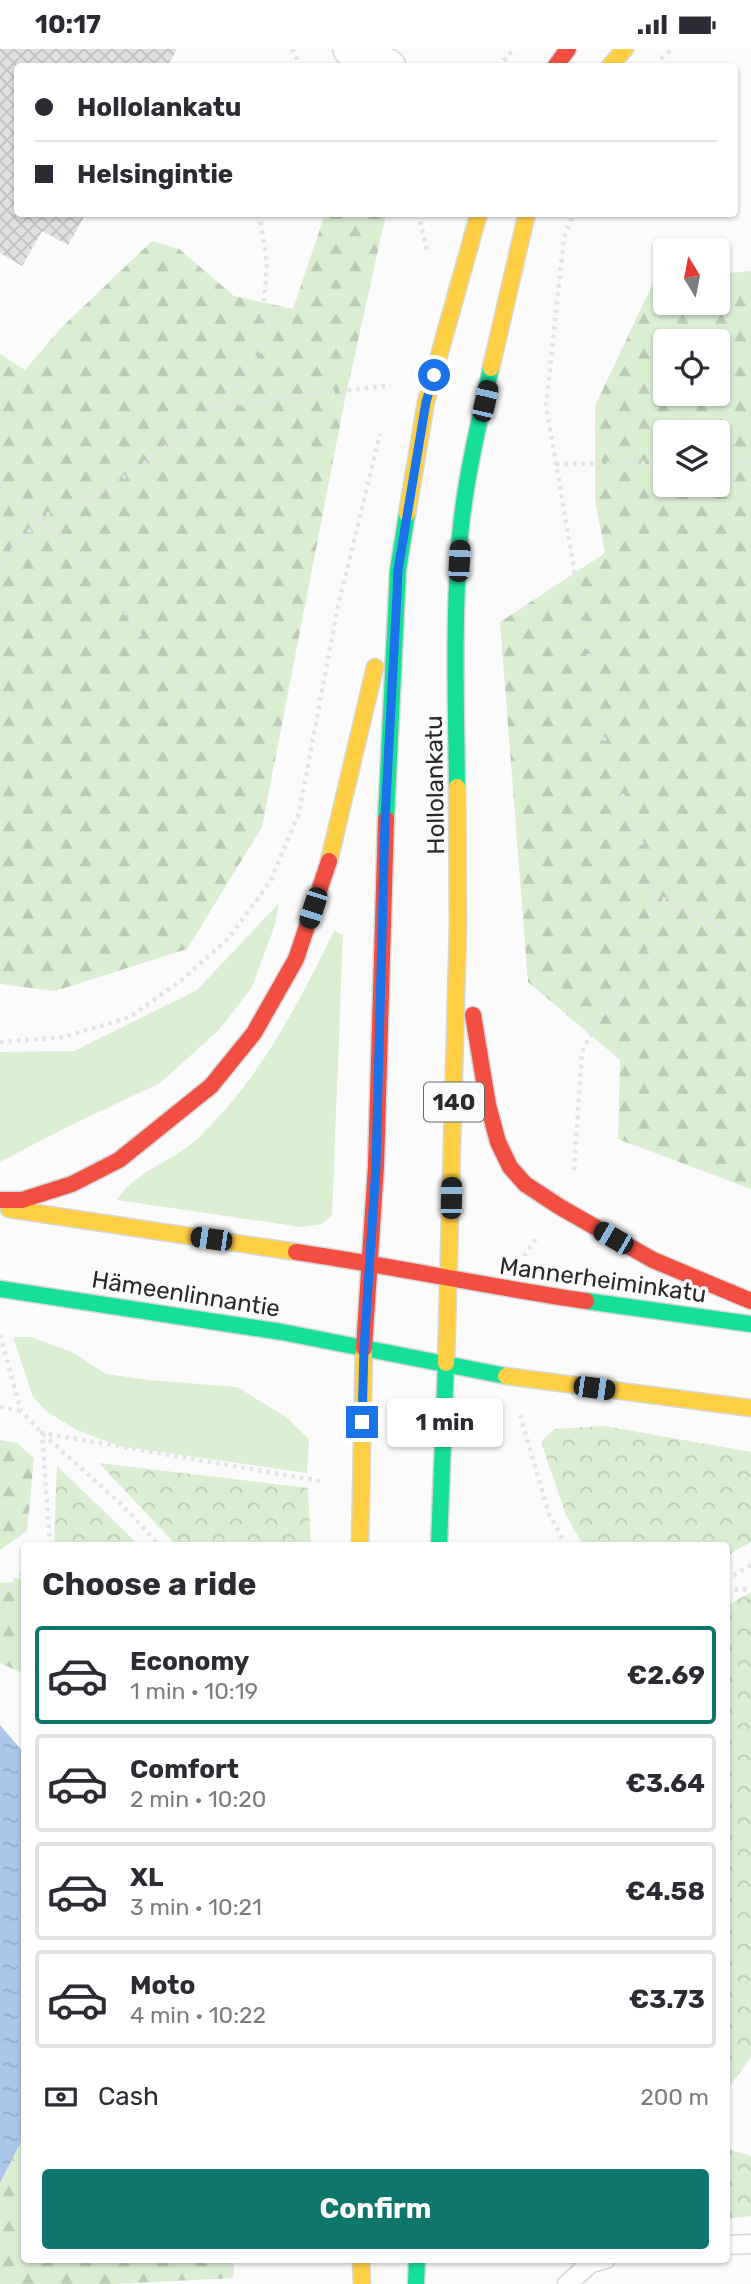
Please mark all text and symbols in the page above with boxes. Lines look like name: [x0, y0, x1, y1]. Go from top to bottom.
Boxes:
text: 10:17: [35, 9, 101, 40]
text: Hollolankatu: [77, 92, 241, 123]
text: Helsingintie: [77, 159, 233, 190]
north arrow: [653, 238, 730, 315]
map controls: [653, 238, 730, 497]
button: locate: [653, 329, 730, 406]
route start: [418, 359, 450, 391]
car: [471, 378, 500, 424]
button: layers: [653, 420, 730, 497]
car: [448, 539, 471, 583]
street label: Hollolankatu: [420, 715, 450, 855]
car: [297, 885, 330, 931]
road number: 140: [424, 1083, 484, 1121]
car: [441, 1177, 462, 1219]
car: [590, 1218, 637, 1258]
car: [189, 1226, 234, 1252]
street label: Mannerheiminkatu: [498, 1252, 708, 1308]
street label: Hämeenlinnantie: [90, 1265, 282, 1323]
car: [572, 1375, 617, 1401]
callout: 1 min: [386, 1397, 502, 1447]
route end: [346, 1406, 378, 1438]
text: 1 min: [416, 1408, 474, 1436]
text: Choose a ride: [42, 1565, 256, 1603]
icon: car: [46, 1644, 109, 1707]
text: Economy: [130, 1646, 249, 1677]
text: €2.69: [627, 1660, 705, 1691]
text: 1 min · 10:19: [130, 1677, 258, 1705]
icon: car: [46, 1752, 109, 1815]
text: Comfort: [130, 1754, 239, 1785]
text: €3.64: [626, 1768, 705, 1799]
text: 2 min · 10:20: [130, 1785, 266, 1813]
icon: car: [46, 1860, 109, 1923]
text: XL: [130, 1862, 163, 1893]
text: €4.58: [625, 1876, 705, 1907]
text: 3 min · 10:21: [130, 1893, 262, 1921]
icon: car: [46, 1968, 109, 2031]
text: Moto: [130, 1970, 195, 2001]
text: €3.73: [629, 1984, 705, 2015]
text: 4 min · 10:22: [130, 2001, 266, 2029]
icon: cash: [42, 2078, 80, 2116]
text: Cash: [98, 2081, 159, 2112]
text: 200 m: [640, 2083, 709, 2111]
button: Confirm: [42, 2169, 709, 2249]

